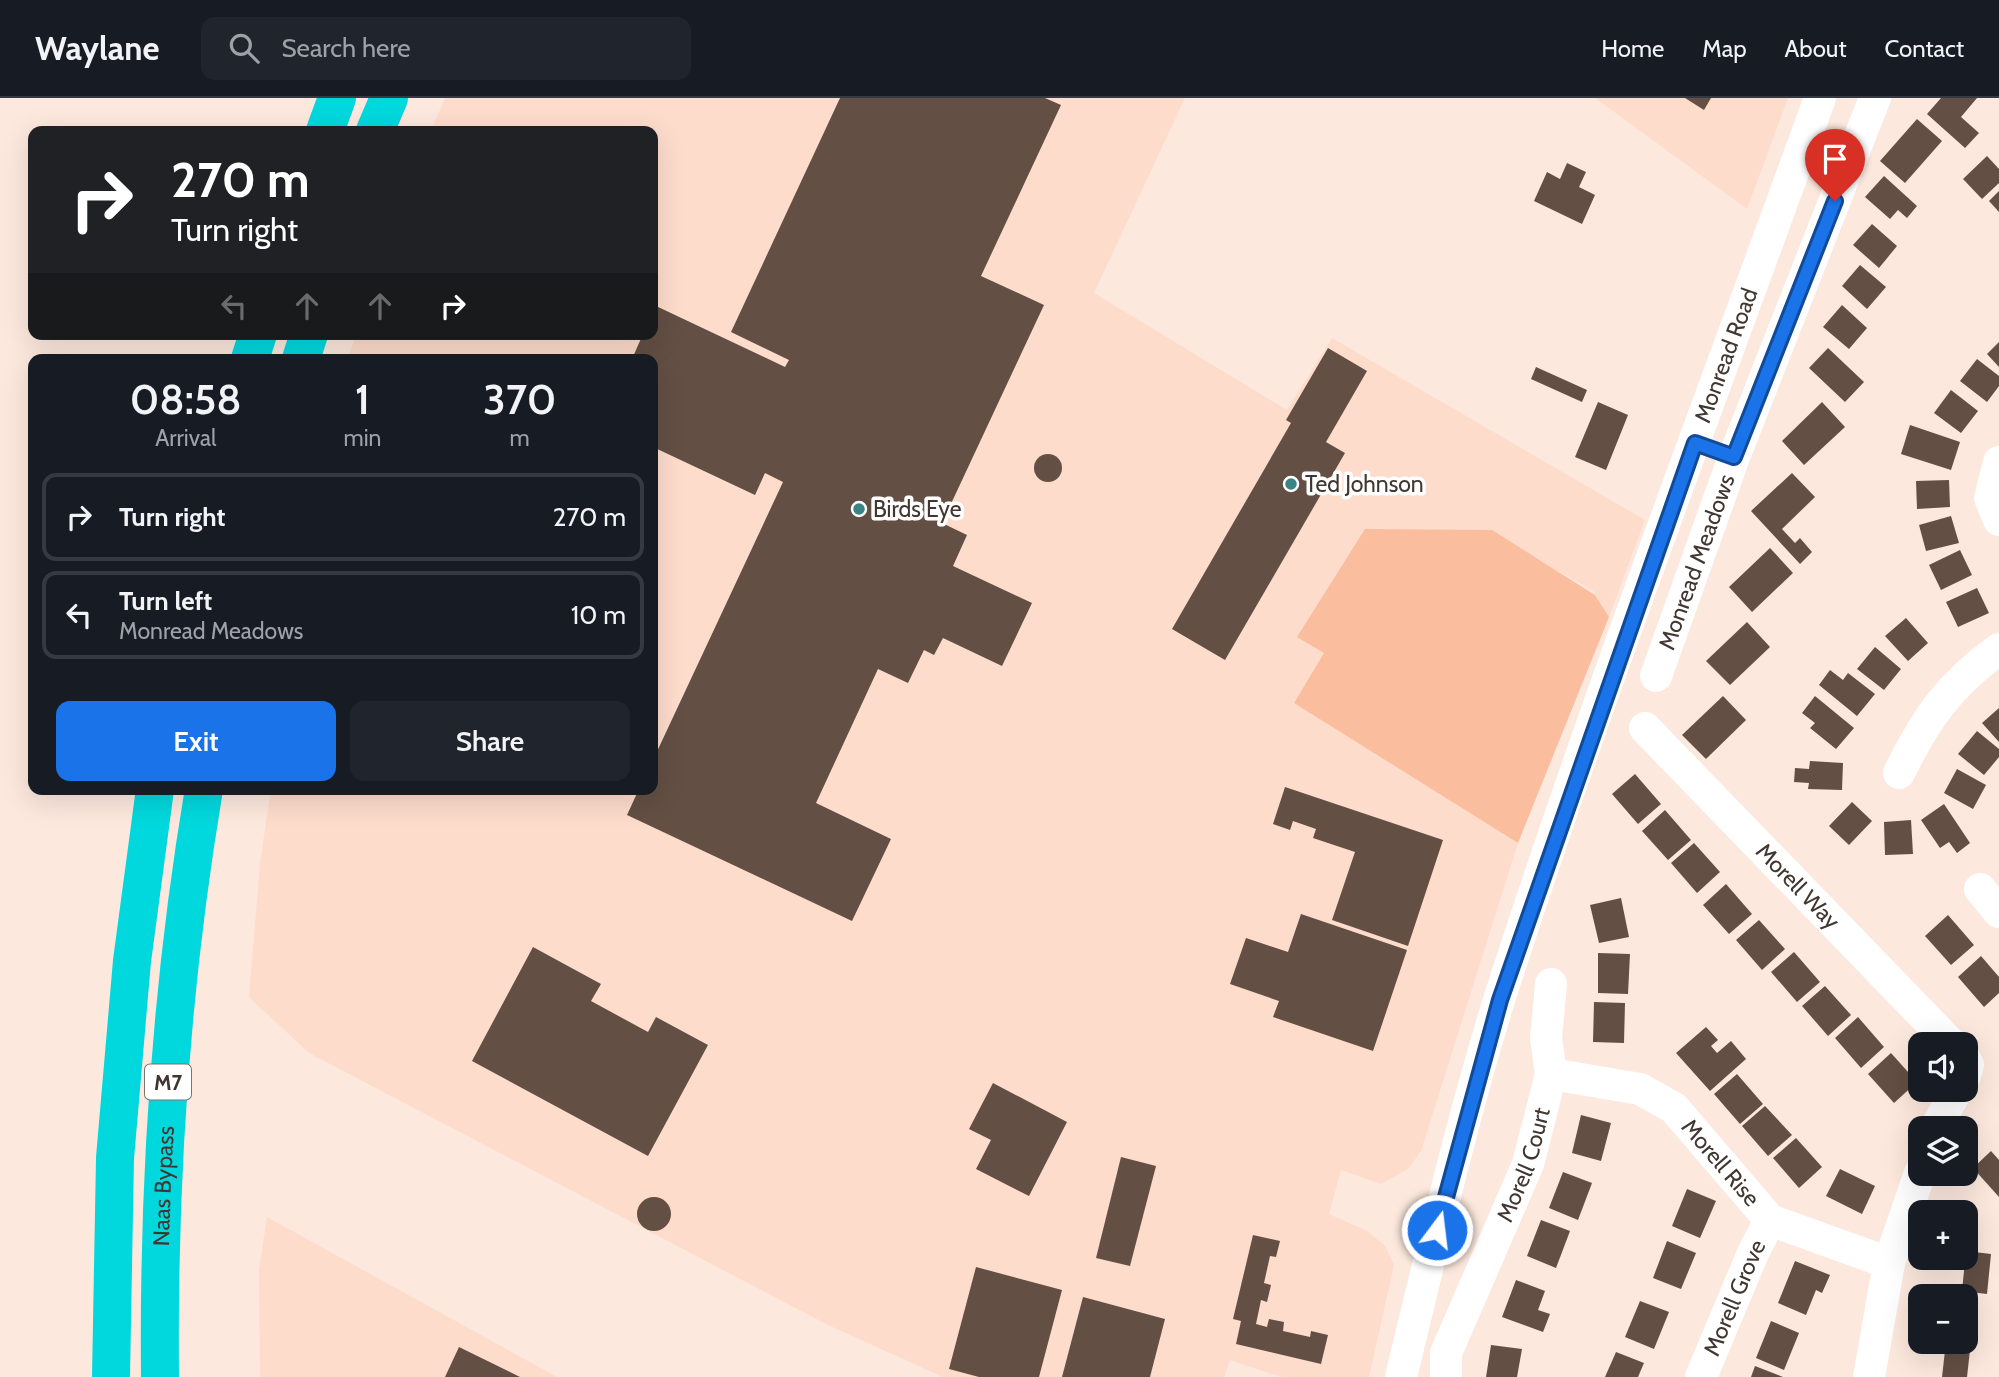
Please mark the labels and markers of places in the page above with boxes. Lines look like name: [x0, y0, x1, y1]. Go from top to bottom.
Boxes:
pin: [1805, 129, 1865, 201]
place label: Ted Johnson: [1305, 470, 1424, 498]
marker: Ted Johnson: [1283, 476, 1299, 492]
place label: Birds Eye: [873, 495, 962, 523]
marker: Birds Eye: [851, 501, 867, 517]

